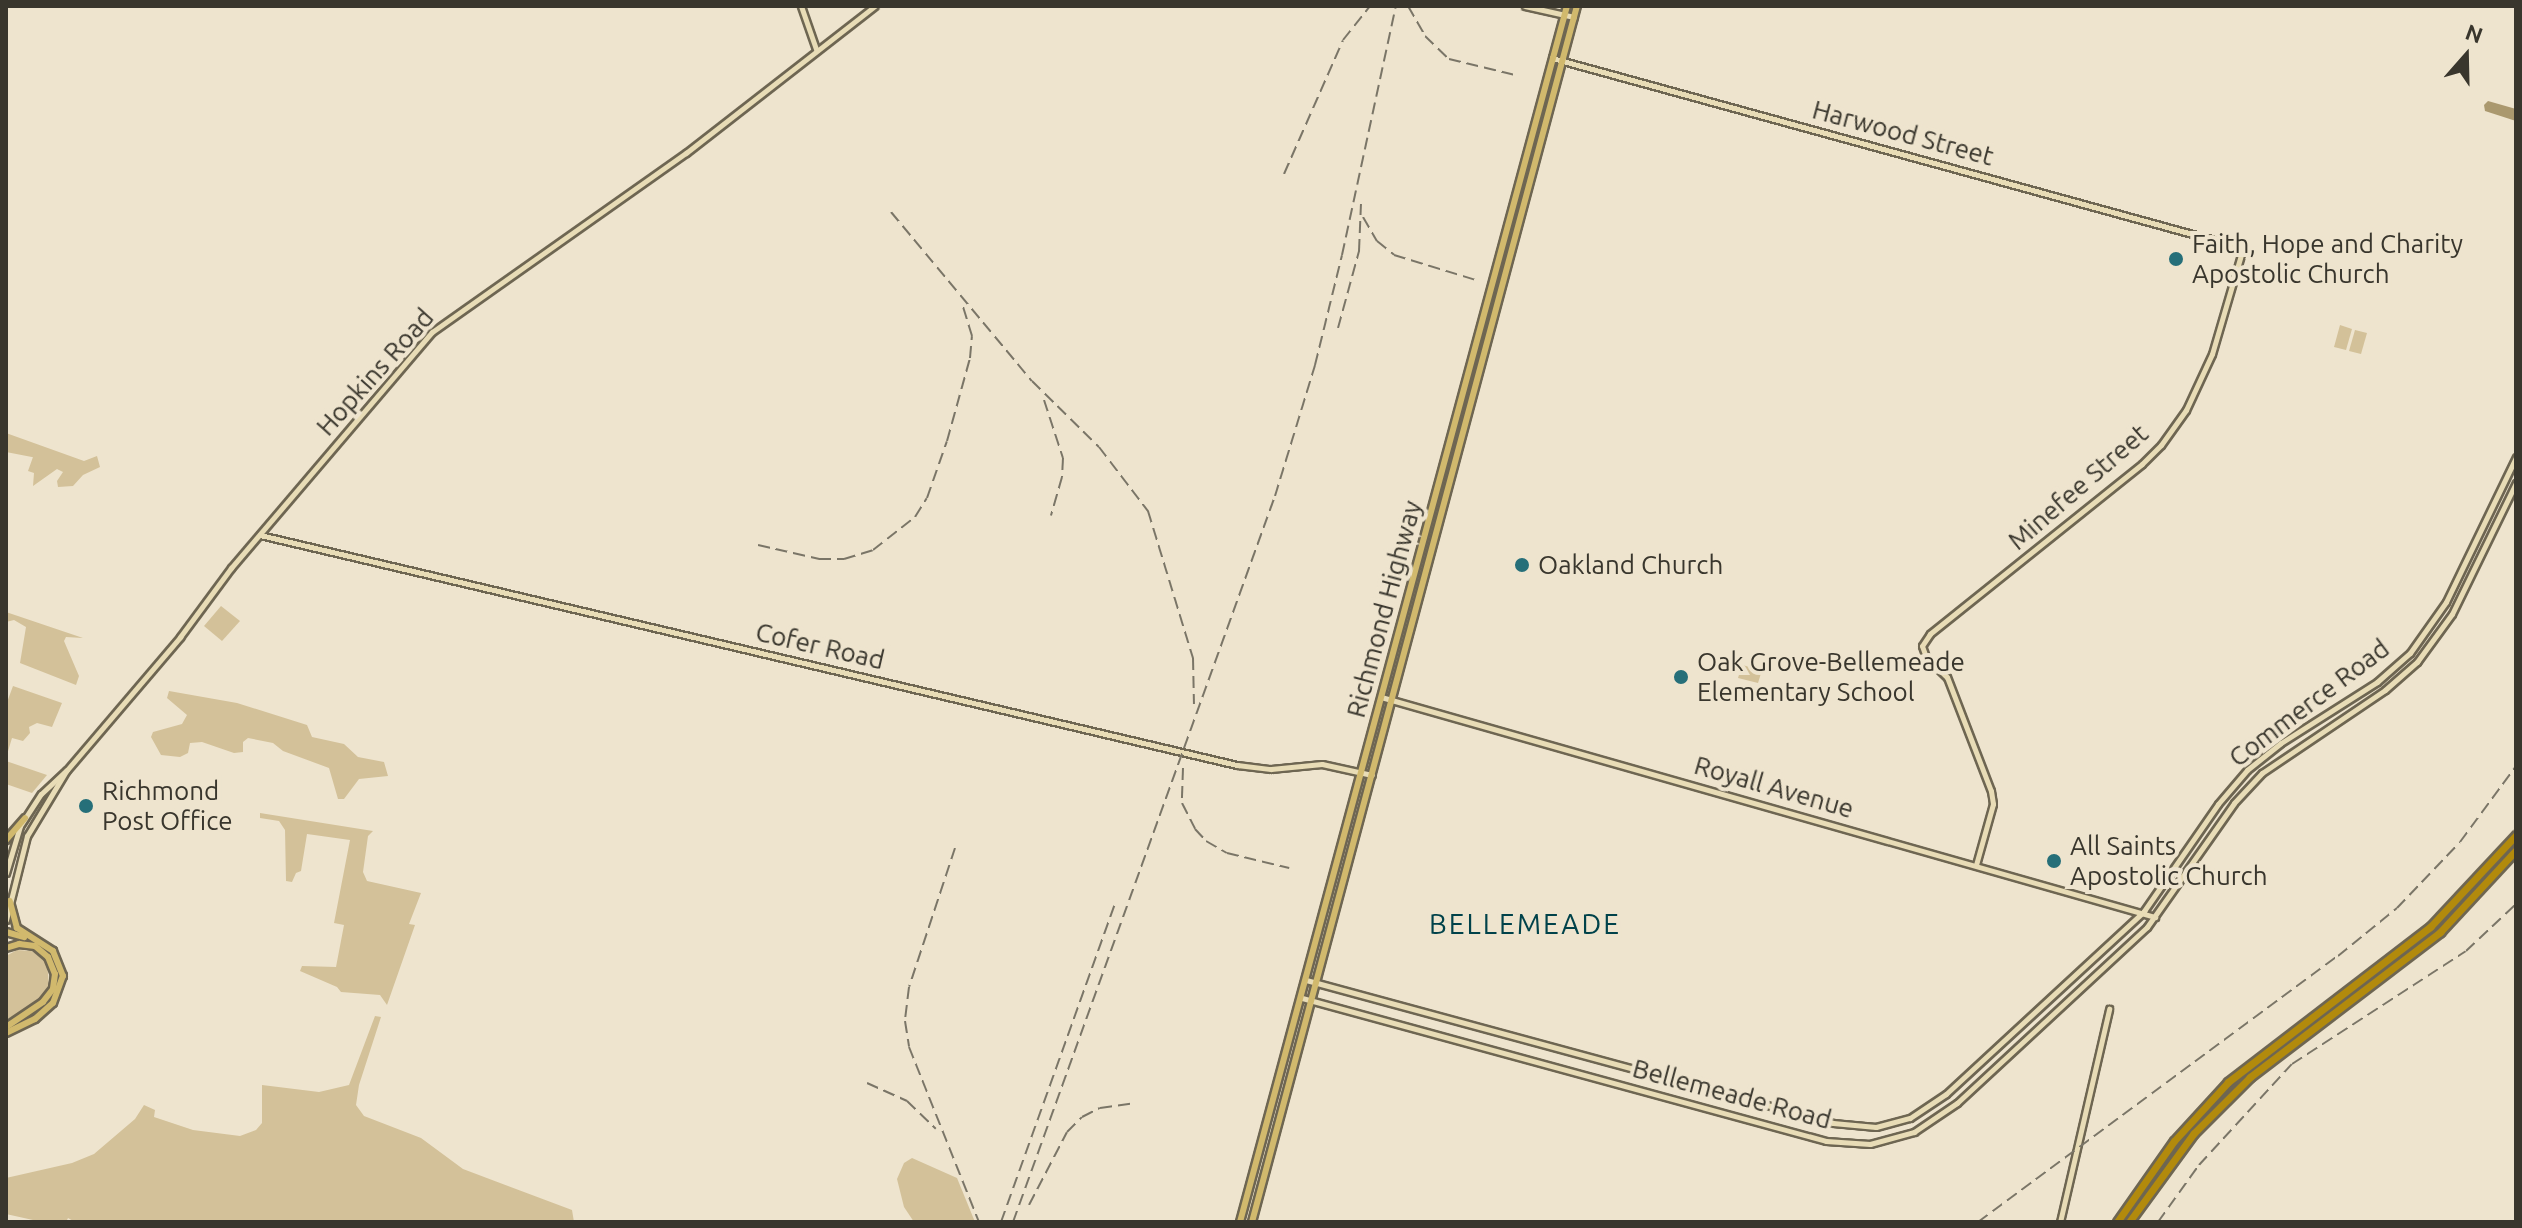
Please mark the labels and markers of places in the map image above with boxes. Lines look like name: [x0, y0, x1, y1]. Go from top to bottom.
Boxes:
place label: Faith, Hope and Charity Apostolic Church: [2192, 228, 2463, 290]
marker: Faith, Hope and Charity Apostolic Church: [2167, 250, 2185, 268]
place label: Oakland Church: [1538, 549, 1723, 581]
marker: Oakland Church: [1513, 556, 1531, 574]
place label: Oak Grove-Bellemeade Elementary School: [1697, 646, 1965, 708]
marker: Oak Grove-Bellemeade Elementary School: [1672, 668, 1690, 686]
place label: Richmond Post Office: [102, 775, 233, 836]
marker: Richmond Post Office: [77, 797, 95, 815]
place label: All Saints Apostolic Church: [2070, 830, 2268, 892]
marker: All Saints Apostolic Church: [2045, 852, 2063, 870]

